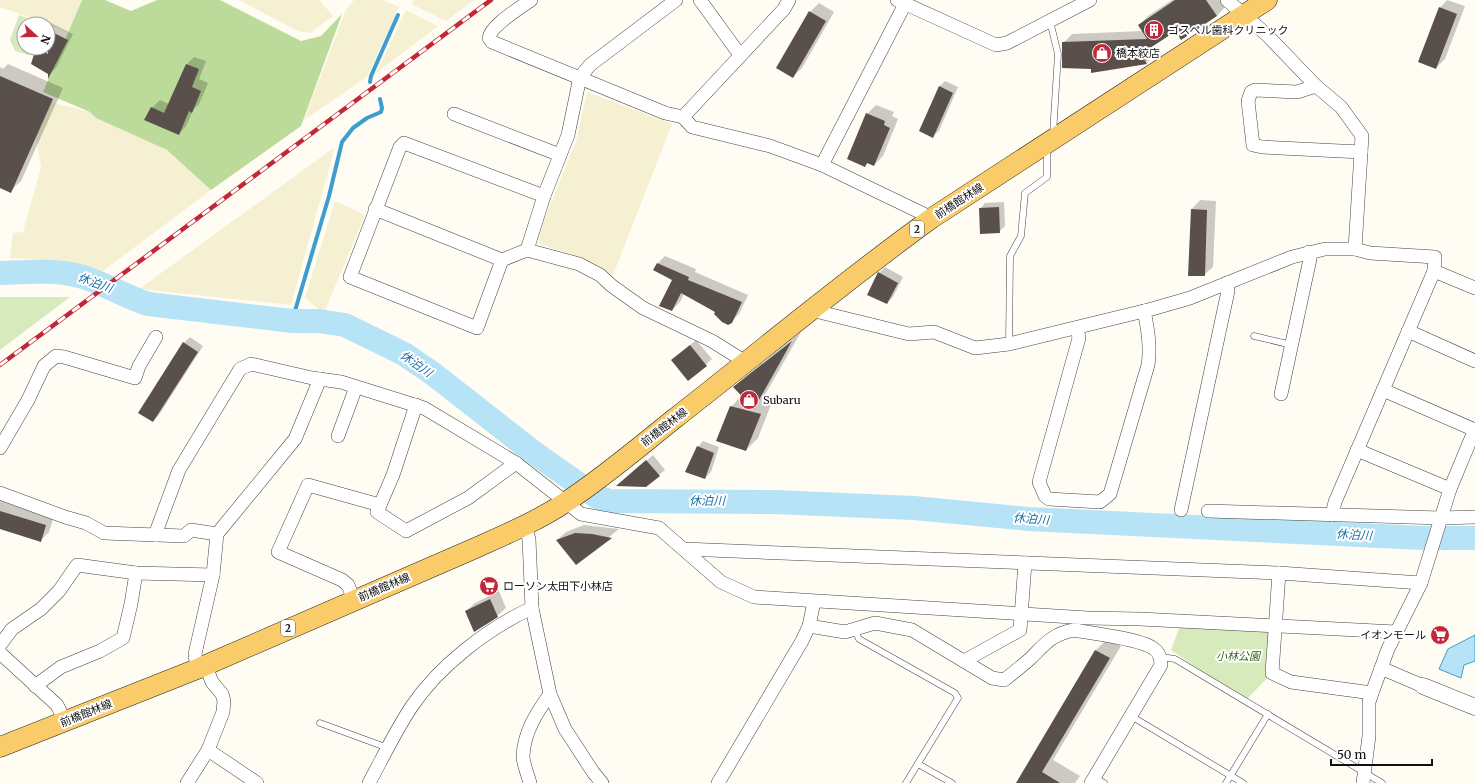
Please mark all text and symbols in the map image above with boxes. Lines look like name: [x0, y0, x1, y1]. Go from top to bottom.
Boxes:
north arrow: [16, 16, 56, 56]
building icon: ゴスペル歯科クリニック: [1143, 19, 1165, 41]
place label: ゴスペル歯科クリニック: [1168, 23, 1288, 37]
text: N: [37, 33, 53, 46]
shop icon: 橋本絞店: [1091, 42, 1113, 64]
place label: 橋本絞店: [1116, 46, 1160, 60]
street label: 前橋館林線: [932, 180, 986, 222]
road number: 2: [910, 221, 924, 237]
water label: 休泊川: [76, 269, 117, 296]
water label: 休泊川: [397, 347, 437, 381]
shop icon: Subaru: [738, 389, 760, 411]
place label: Subaru: [763, 393, 801, 407]
street label: 前橋館林線: [638, 405, 690, 449]
water label: 休泊川: [689, 493, 727, 508]
water label: 休泊川: [1013, 510, 1052, 527]
water label: 休泊川: [1336, 526, 1374, 543]
street label: 前橋館林線: [356, 570, 412, 604]
supermarket icon: ローソン太田下小林店: [478, 575, 500, 597]
place label: ローソン太田下小林店: [503, 579, 613, 593]
road number: 2: [281, 620, 295, 636]
supermarket icon: イオンモール: [1429, 624, 1451, 646]
place label: イオンモール: [1360, 628, 1426, 642]
park label: 小林公園: [1216, 649, 1262, 663]
street label: 前橋館林線: [58, 696, 114, 730]
scale bar: [1331, 741, 1432, 767]
text: 50 m: [1337, 747, 1366, 762]

